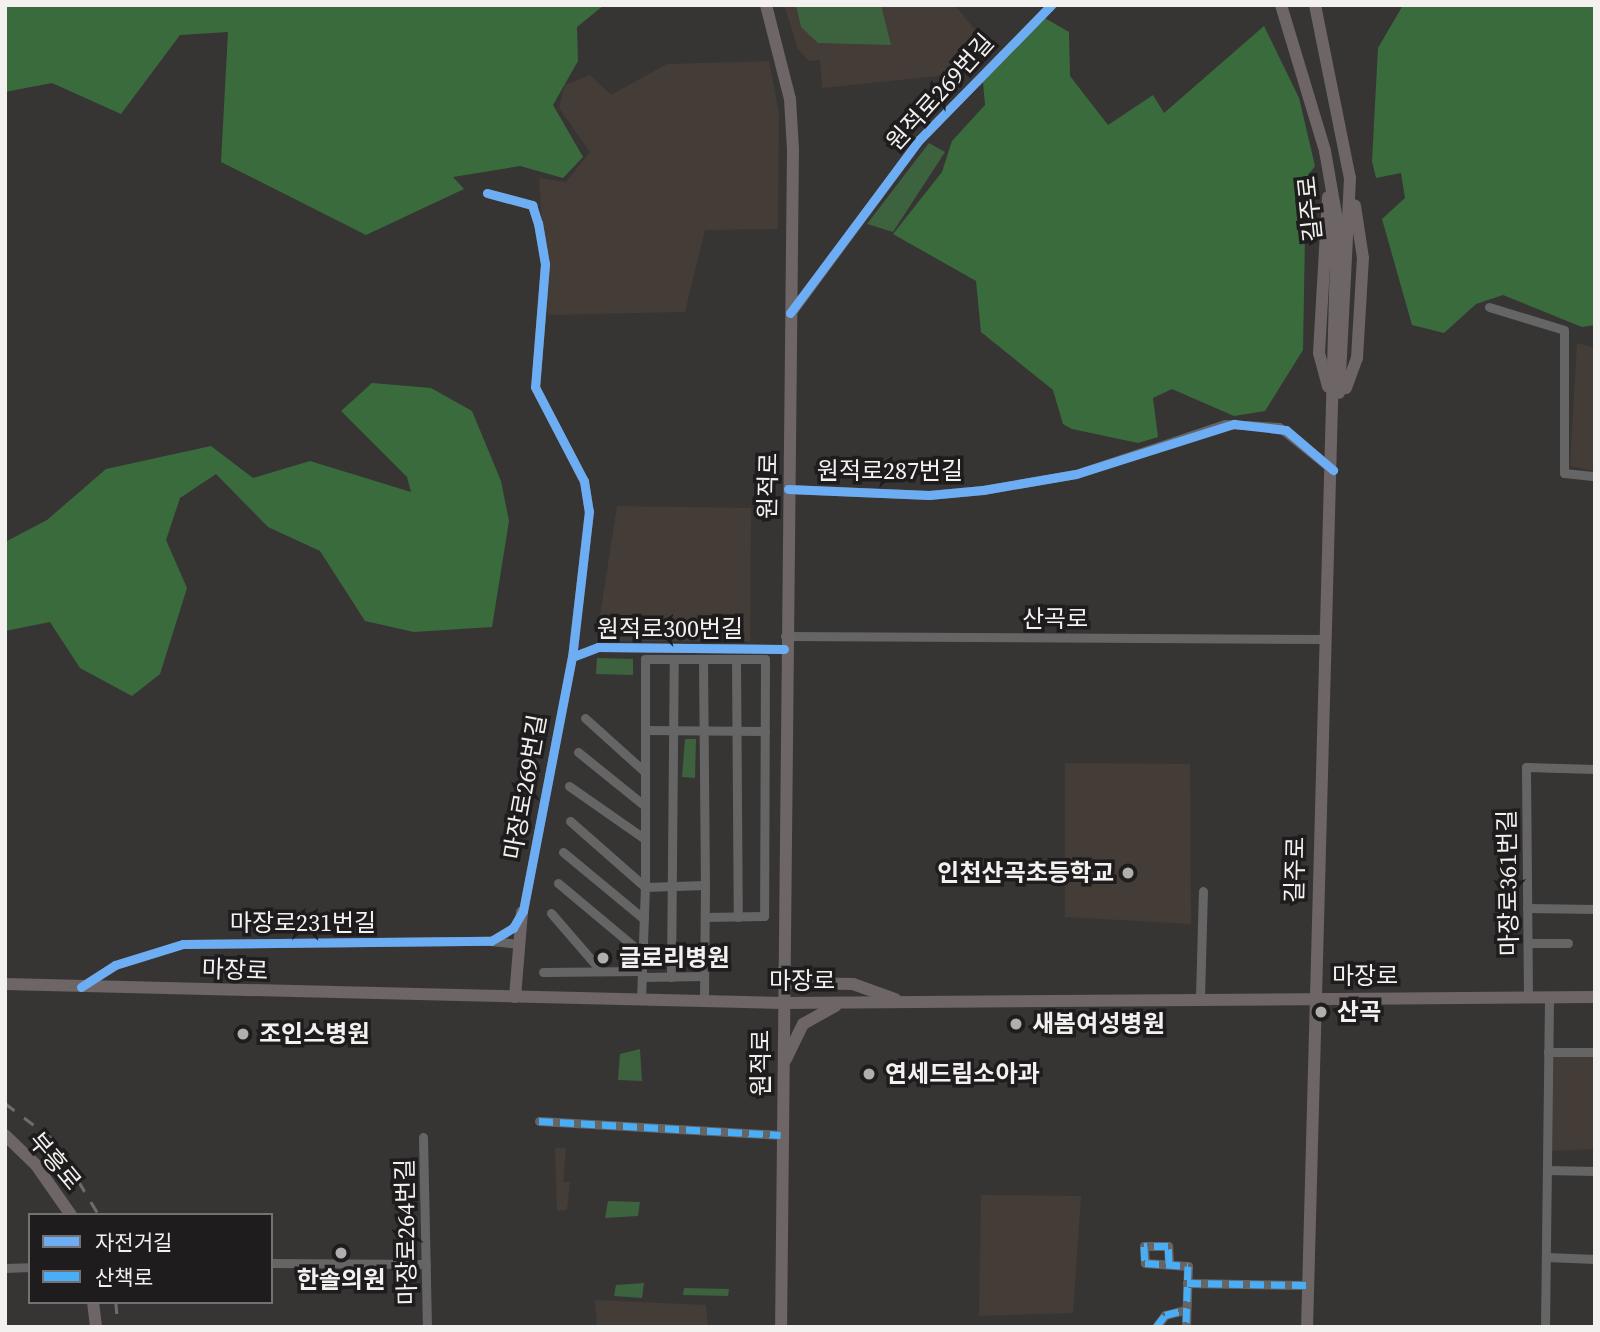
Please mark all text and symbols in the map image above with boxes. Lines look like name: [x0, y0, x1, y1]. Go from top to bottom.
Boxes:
street label: 원적로269번길: [880, 28, 1000, 156]
street label: 길주로: [1292, 175, 1328, 243]
street label: 원적로: [753, 453, 783, 519]
street label: 원적로287번길: [817, 457, 963, 485]
street label: 산곡로: [1022, 605, 1088, 633]
street label: 원적로300번길: [597, 615, 743, 643]
street label: 마장로269번길: [498, 712, 552, 862]
street label: 마장로361번길: [1492, 810, 1524, 956]
street label: 길주로: [1280, 837, 1310, 903]
place label: 인천산곡초등학교: [937, 859, 1114, 887]
marker: 인천산곡초등학교: [1120, 865, 1136, 881]
street label: 마장로231번길: [230, 909, 376, 937]
place label: 글로리병원: [619, 944, 729, 972]
marker: 글로리병원: [593, 948, 613, 968]
street label: 마장로: [201, 954, 269, 986]
street label: 마장로: [1332, 962, 1398, 990]
street label: 마장로: [769, 967, 835, 995]
place label: 산곡: [1337, 998, 1381, 1026]
marker: 산곡: [1311, 1002, 1331, 1022]
place label: 새봄여성병원: [1032, 1010, 1164, 1038]
marker: 새봄여성병원: [1006, 1014, 1026, 1034]
place label: 조인스병원: [259, 1020, 369, 1048]
marker: 조인스병원: [233, 1024, 253, 1044]
street label: 원적로: [747, 1030, 775, 1096]
place label: 연세드림소아과: [885, 1060, 1040, 1088]
marker: 연세드림소아과: [859, 1064, 879, 1084]
street label: 부흥로: [23, 1126, 87, 1196]
street label: 마장로264번길: [390, 1159, 422, 1305]
legend: [28, 1213, 273, 1304]
text: 자전거길: [95, 1228, 172, 1257]
marker: 한솔의원: [331, 1243, 351, 1263]
text: 산책로: [95, 1263, 153, 1292]
place label: 한솔의원: [297, 1266, 385, 1294]

